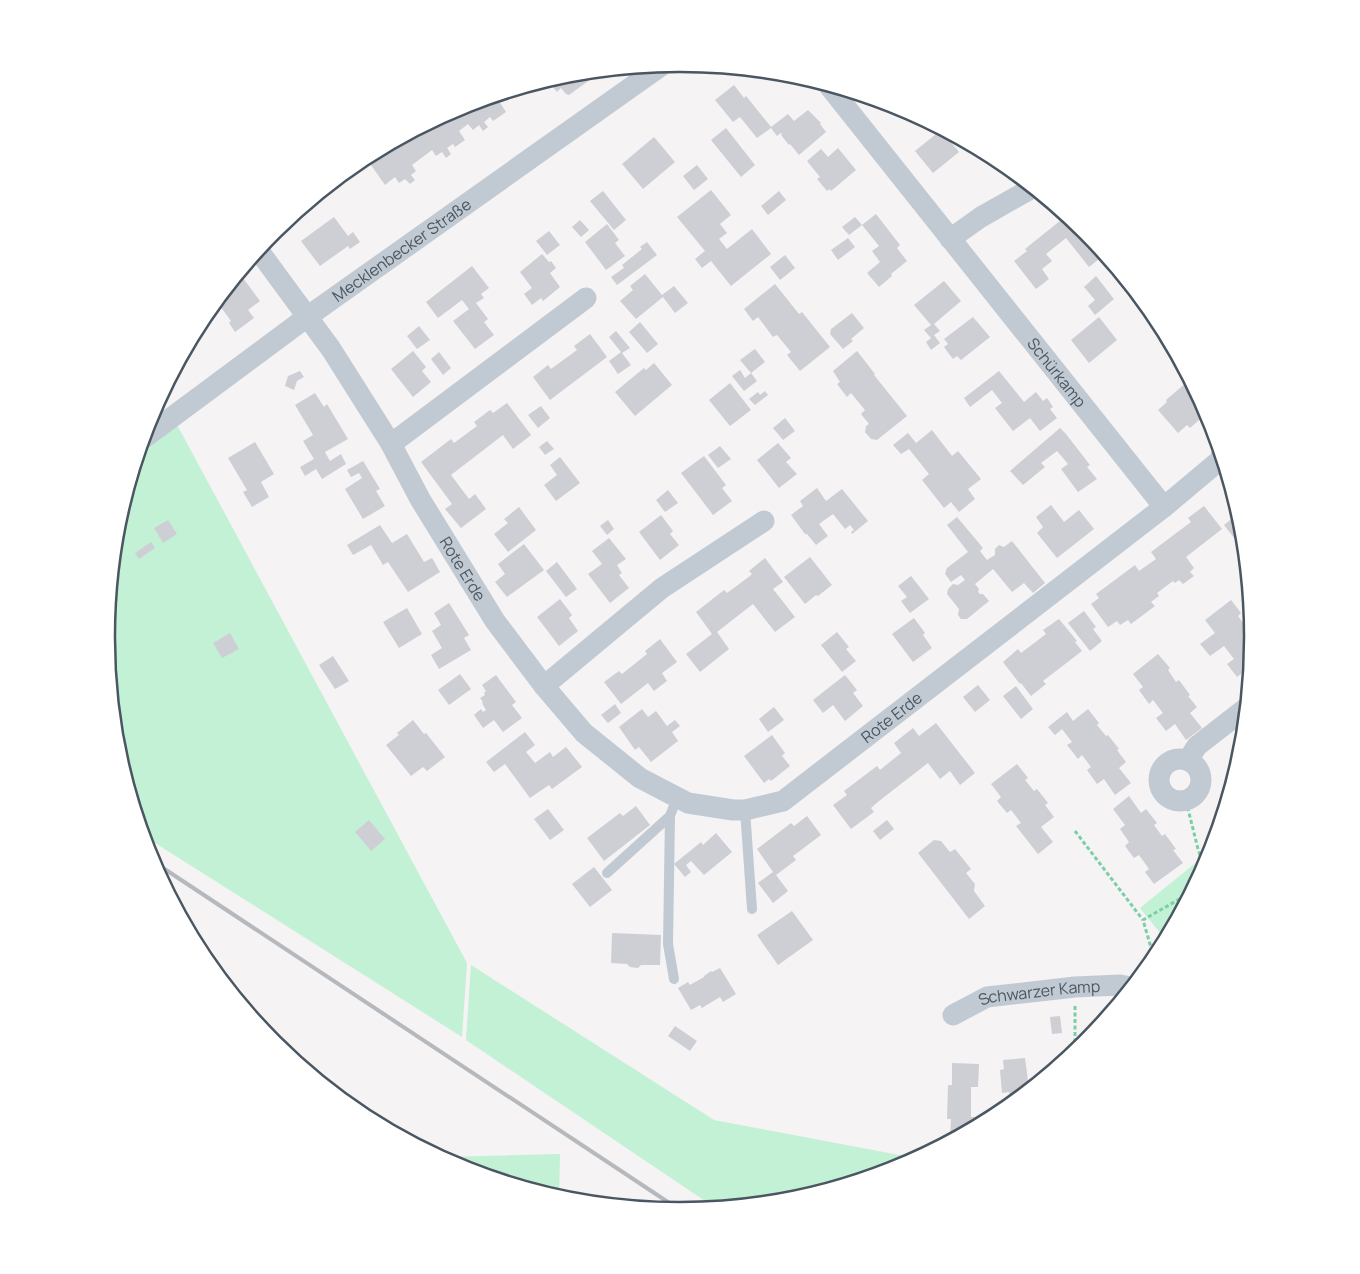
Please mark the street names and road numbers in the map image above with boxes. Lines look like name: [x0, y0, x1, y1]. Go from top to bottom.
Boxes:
street label: Mecklenbecker Straße: [328, 193, 475, 307]
street label: Schürkamp: [1022, 333, 1091, 412]
street label: Rote Erde: [435, 532, 491, 605]
street label: Rote Erde: [856, 687, 927, 748]
street label: Schwarzer Kamp: [974, 975, 1101, 1011]

